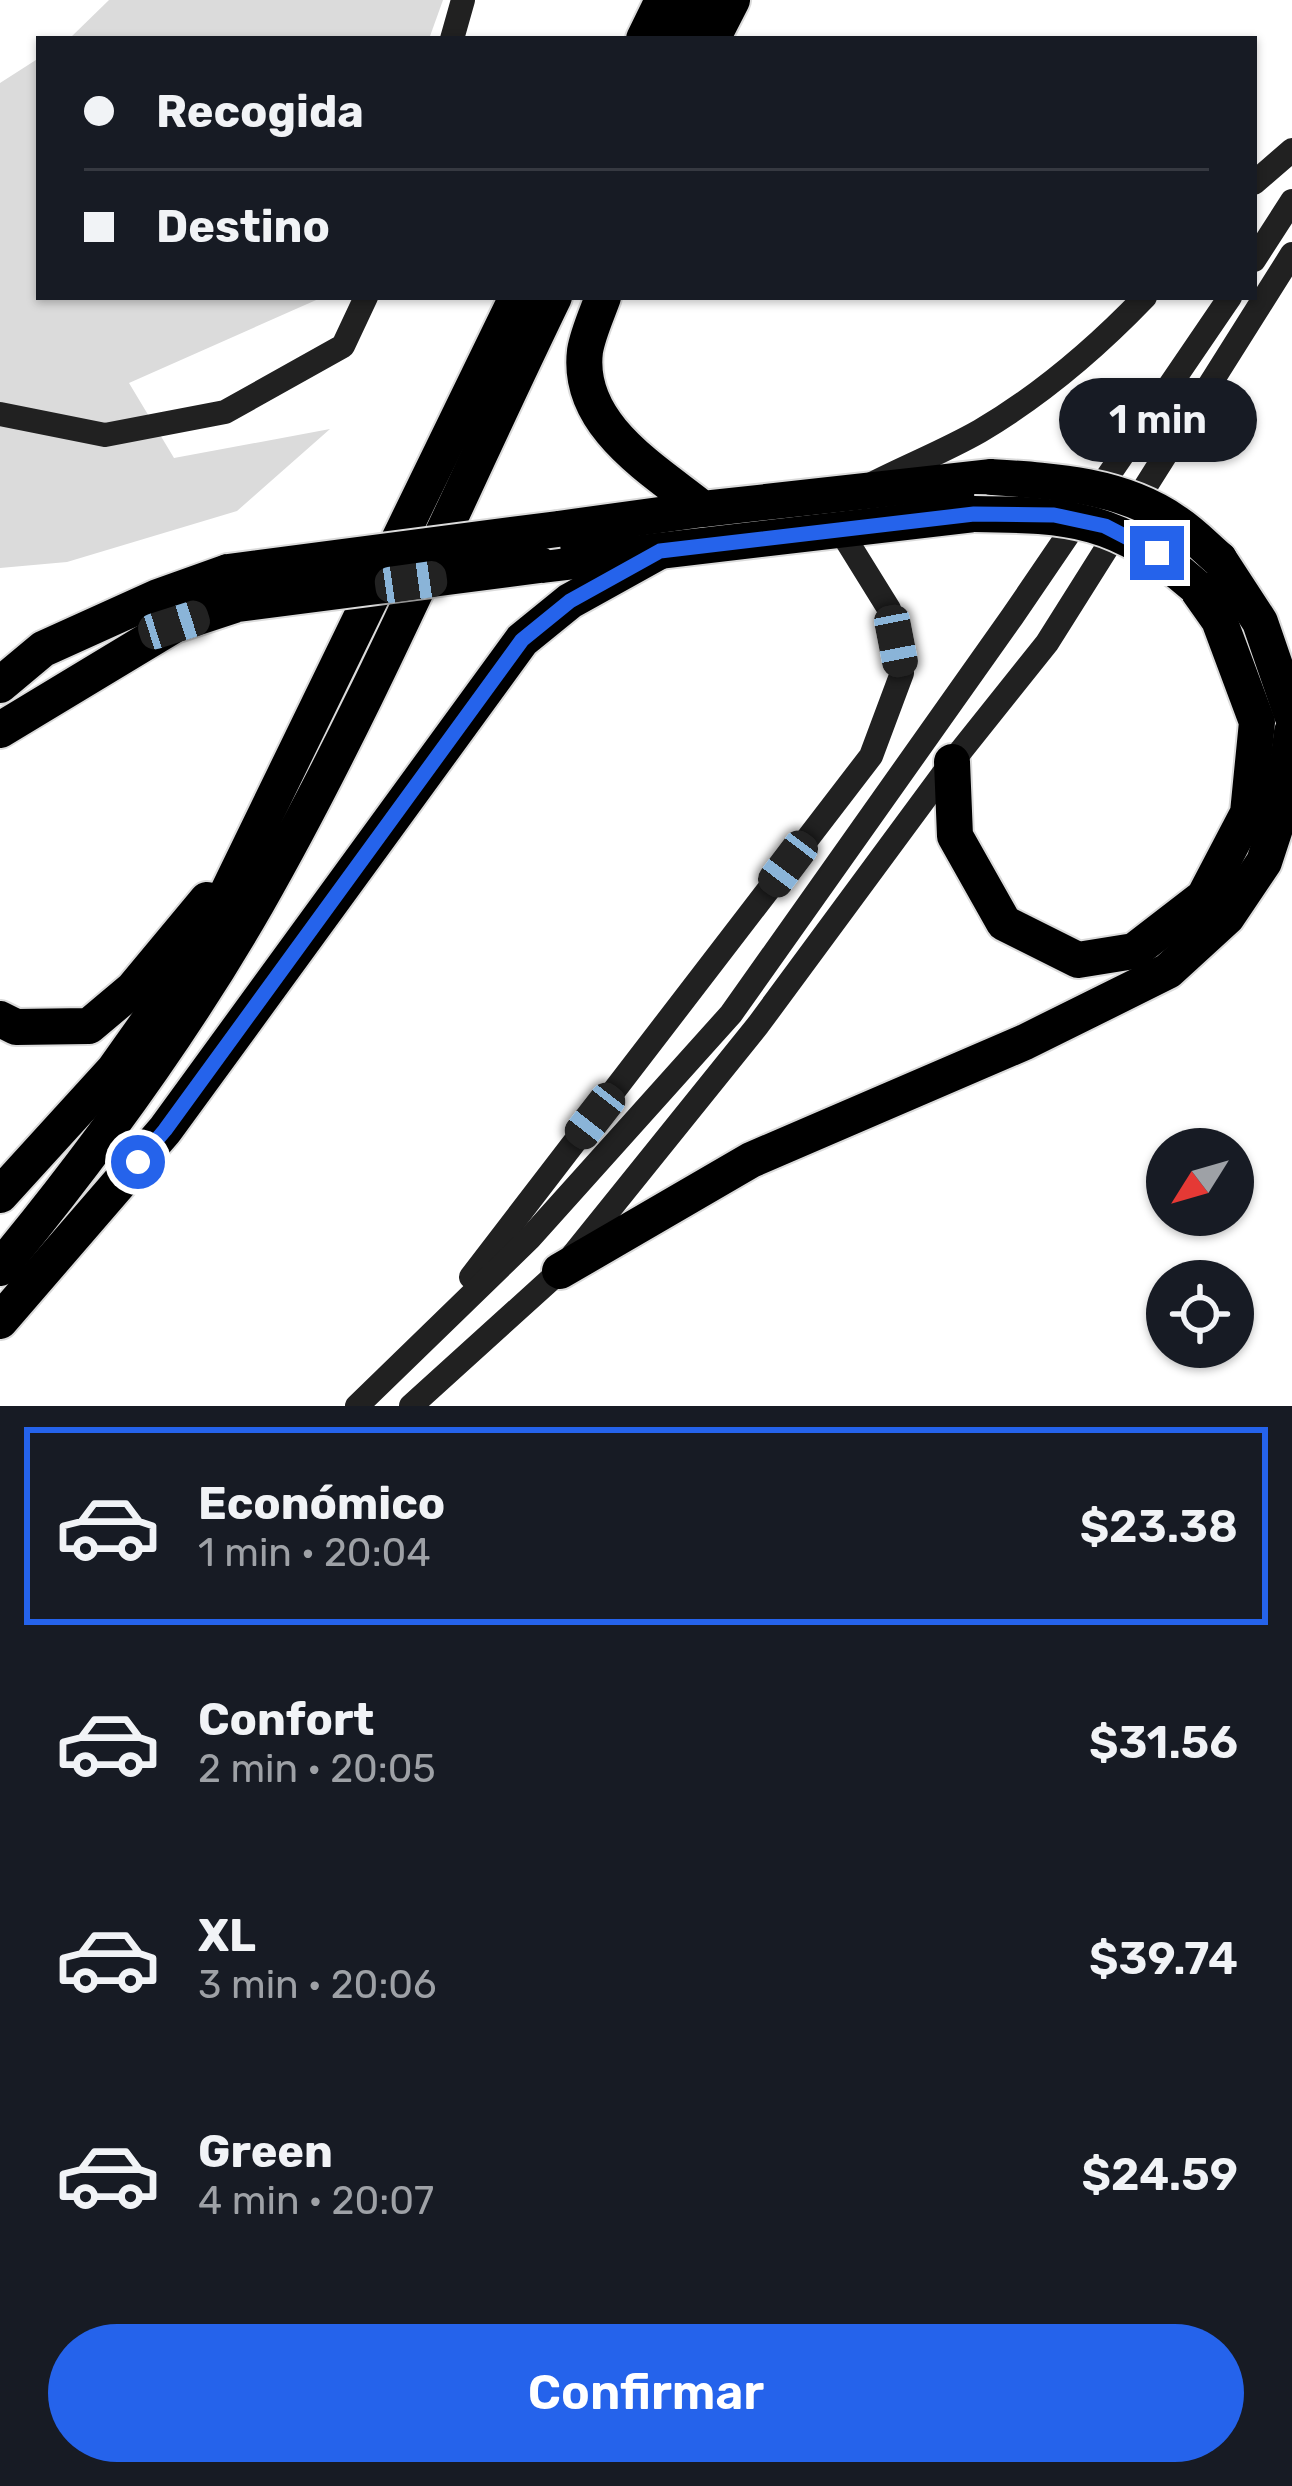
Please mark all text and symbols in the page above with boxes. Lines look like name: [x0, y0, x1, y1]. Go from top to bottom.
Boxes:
text: Recogida: [156, 85, 364, 138]
text: Destino: [156, 200, 330, 253]
callout: 1 min: [1058, 379, 1256, 463]
text: 1 min: [1109, 397, 1207, 443]
route end: [1130, 526, 1184, 580]
car: [373, 559, 449, 605]
car: [134, 597, 214, 653]
car: [871, 602, 921, 680]
car: [752, 824, 824, 904]
car: [559, 1077, 631, 1155]
north arrow: [1146, 1128, 1254, 1236]
map controls: [1146, 1128, 1254, 1368]
route start: [111, 1135, 165, 1189]
button: locate: [1146, 1260, 1254, 1368]
icon: car: [54, 1472, 162, 1580]
text: Económico: [198, 1477, 445, 1530]
text: $23.38: [1080, 1500, 1238, 1553]
text: 1 min · 20:04: [198, 1530, 431, 1576]
icon: car: [54, 1688, 162, 1796]
text: Confort: [198, 1693, 374, 1746]
text: $31.56: [1089, 1716, 1238, 1769]
text: 2 min · 20:05: [198, 1746, 436, 1792]
icon: car: [54, 1904, 162, 2012]
text: XL: [198, 1909, 256, 1962]
text: $39.74: [1089, 1932, 1238, 1985]
text: 3 min · 20:06: [198, 1962, 437, 2008]
icon: car: [54, 2120, 162, 2228]
text: Green: [198, 2125, 333, 2178]
text: $24.59: [1081, 2148, 1238, 2201]
text: 4 min · 20:07: [198, 2178, 434, 2224]
button: Confirmar: [48, 2324, 1244, 2462]

